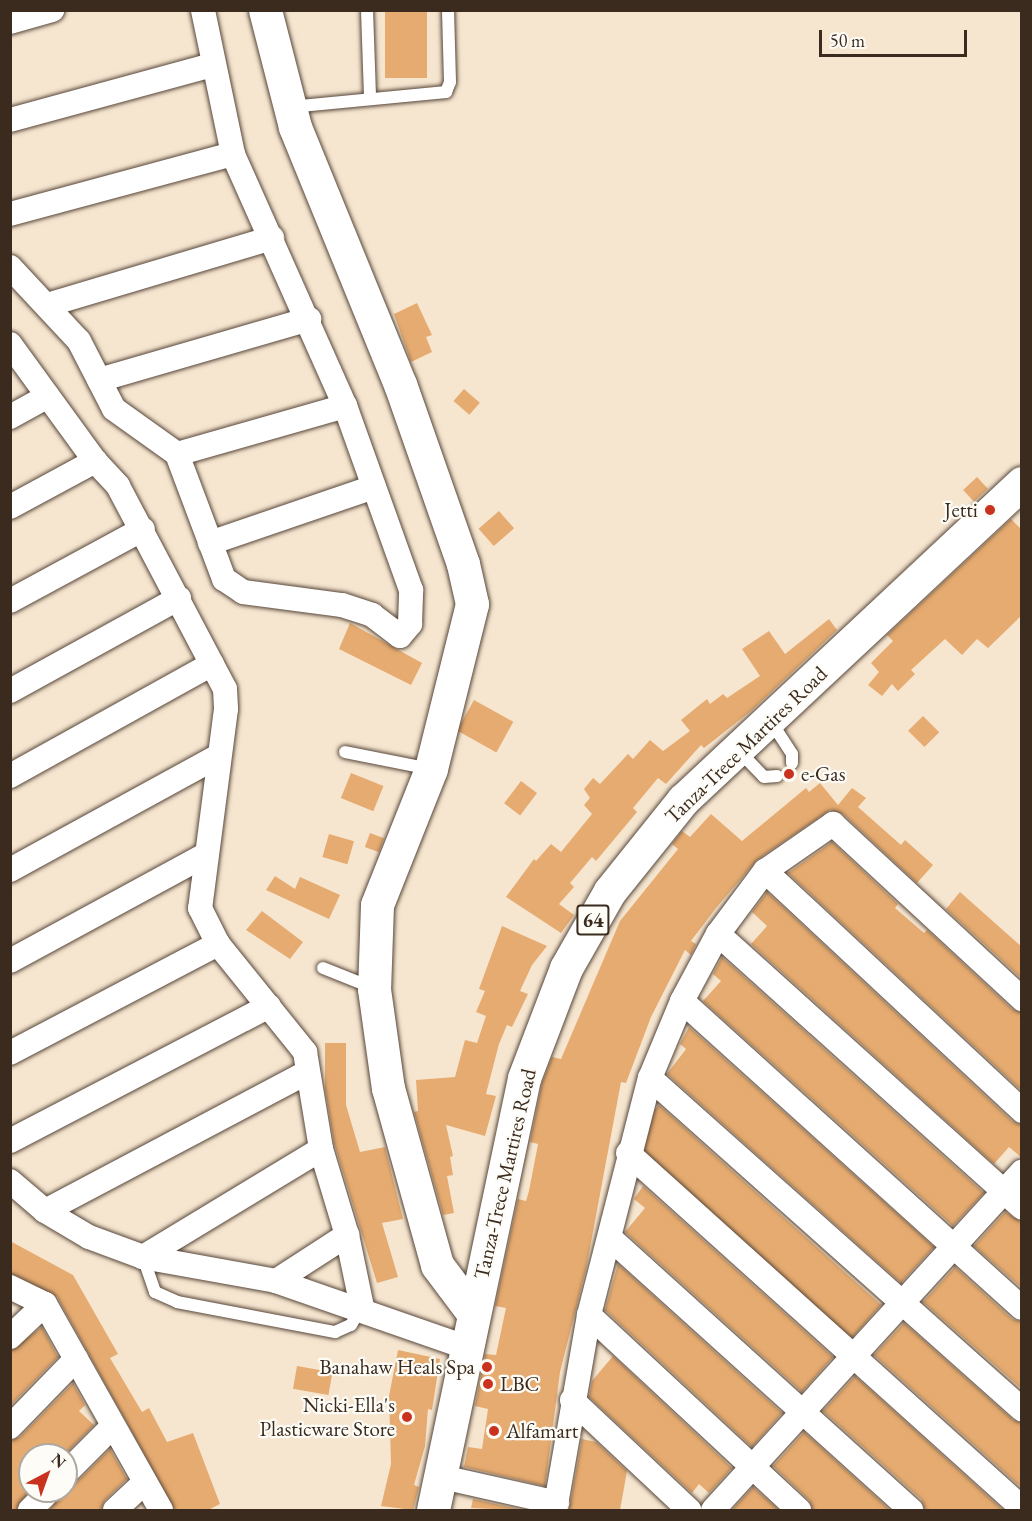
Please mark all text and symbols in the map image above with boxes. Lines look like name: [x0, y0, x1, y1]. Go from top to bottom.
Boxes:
scale bar: [822, 18, 970, 56]
text: 50 m: [830, 29, 865, 52]
place label: Jetti: [944, 497, 978, 523]
marker: Jetti: [983, 503, 997, 517]
street label: Tanza-Trece Martires Road: [660, 661, 832, 829]
place label: e-Gas: [801, 761, 845, 787]
marker: e-Gas: [782, 767, 796, 781]
road number: 64: [575, 903, 611, 937]
street label: Tanza-Trece Martires Road: [468, 1066, 542, 1282]
place label: Banahaw Heals Spa: [319, 1354, 475, 1380]
marker: Banahaw Heals Spa: [480, 1360, 494, 1374]
place label: LBC: [500, 1371, 540, 1397]
marker: LBC: [481, 1377, 495, 1391]
place label: Nicki-Ella's Plasticware Store: [260, 1392, 395, 1442]
marker: Nicki-Ella's Plasticware Store: [400, 1410, 414, 1424]
place label: Alfamart: [506, 1418, 578, 1444]
marker: Alfamart: [487, 1424, 501, 1438]
north arrow: [18, 1443, 78, 1503]
text: N: [47, 1448, 71, 1473]

